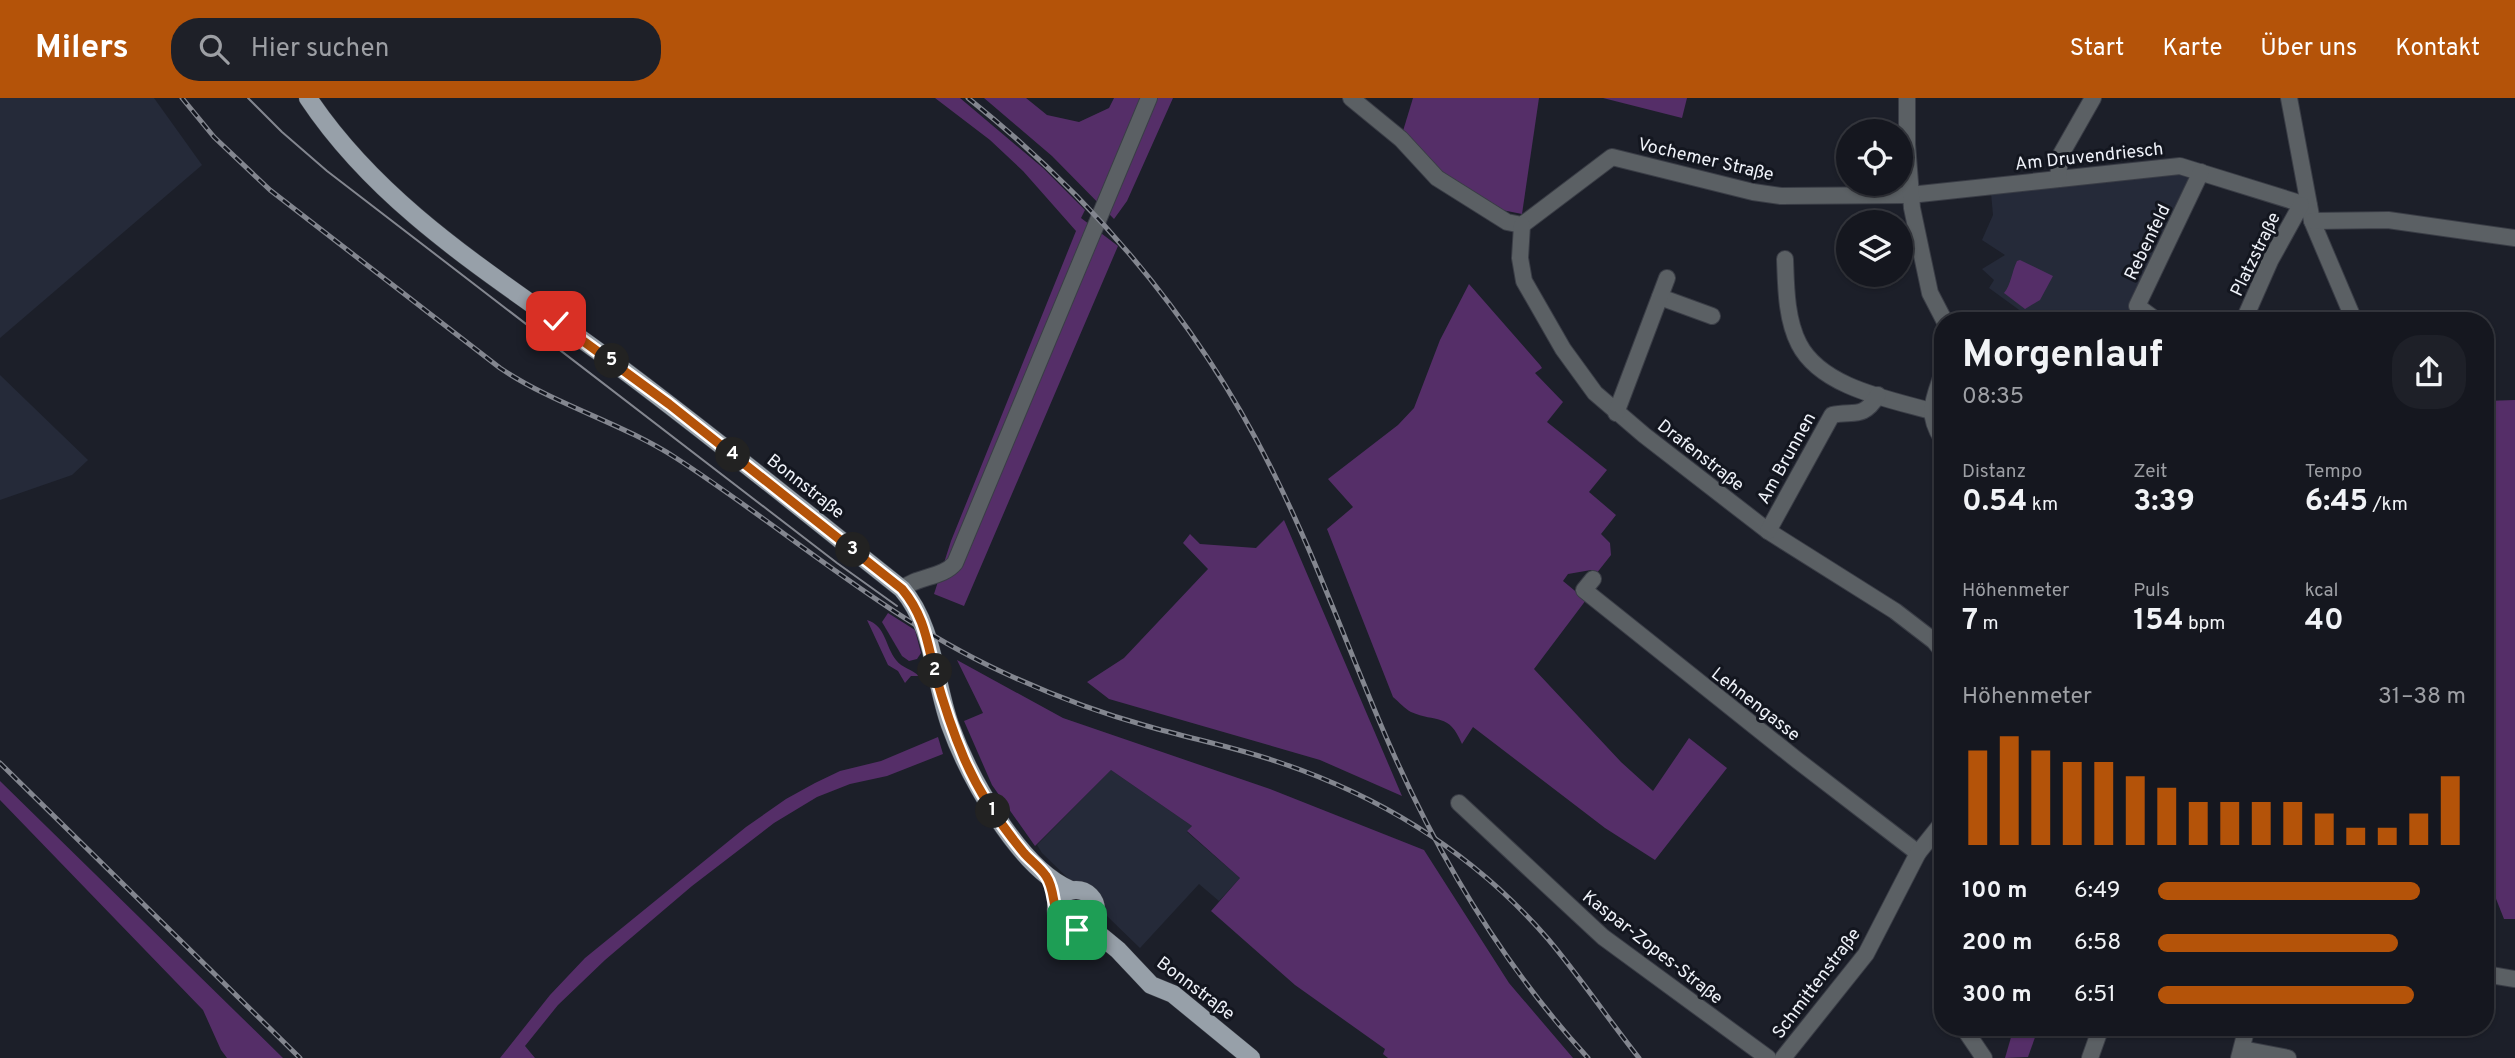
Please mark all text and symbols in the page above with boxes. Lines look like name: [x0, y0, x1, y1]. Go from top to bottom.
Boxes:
search box: [171, 18, 661, 81]
text: Milers: [35, 28, 129, 70]
icon: search: [195, 30, 233, 68]
text: Hier suchen: [251, 33, 389, 66]
text: Start: [2070, 34, 2124, 64]
text: Karte: [2162, 34, 2222, 64]
text: Über uns: [2260, 34, 2357, 64]
text: Kontakt: [2395, 34, 2480, 64]
map controls: [1836, 119, 1913, 287]
button: locate: [1836, 119, 1913, 196]
street label: Vochemer Straße: [1636, 134, 1776, 187]
street label: Am Druvendriesch: [2014, 138, 2164, 177]
street label: Rebenfeld: [2120, 201, 2177, 284]
street label: Platzstraße: [2226, 209, 2287, 301]
button: layers: [1836, 210, 1913, 287]
pin: [526, 291, 586, 351]
icon: check: [537, 302, 575, 340]
text: Morgenlauf: [1962, 332, 2163, 381]
button: share: [2392, 335, 2466, 409]
pin: 5: [594, 344, 630, 378]
text: 5: [606, 348, 617, 372]
text: 08:35: [1962, 383, 2024, 412]
street label: Am Brunnen: [1753, 409, 1822, 509]
street label: Drafenstraße: [1652, 415, 1748, 497]
pin: 4: [716, 438, 750, 472]
text: 4: [726, 442, 739, 466]
street label: Bonnstraße: [762, 450, 849, 525]
text: Distanz: [1962, 460, 2026, 484]
text: Zeit: [2133, 460, 2168, 484]
text: Tempo: [2305, 460, 2362, 484]
text: 0.54: [1962, 484, 2027, 521]
text: 3:39: [2133, 484, 2195, 521]
text: 6:45: [2305, 484, 2368, 521]
text: km: [2027, 493, 2058, 517]
text: /km: [2368, 493, 2408, 517]
pin: 3: [836, 532, 870, 568]
text: 3: [847, 537, 858, 561]
text: Höhenmeter: [1962, 579, 2069, 603]
text: Puls: [2133, 579, 2170, 603]
text: kcal: [2305, 579, 2338, 603]
text: 7: [1962, 603, 1978, 640]
text: 154: [2133, 603, 2184, 640]
text: 40: [2305, 603, 2344, 640]
text: m: [1978, 612, 1999, 636]
text: bpm: [2184, 612, 2225, 636]
pin: 2: [918, 654, 953, 688]
text: 2: [929, 658, 940, 682]
street label: Lehnengasse: [1706, 663, 1804, 747]
text: Höhenmeter: [1962, 683, 2092, 712]
text: 31–38 m: [2378, 683, 2466, 712]
pin: 1: [976, 794, 1010, 828]
text: 1: [989, 798, 996, 822]
text: 100 m: [1962, 877, 2027, 906]
text: 6:49: [2074, 877, 2121, 906]
street label: Kaspar-Zopes-Straße: [1577, 886, 1727, 1010]
pin: [1047, 900, 1107, 960]
icon: arrive: [1058, 911, 1096, 949]
street label: Schmittenstraße: [1768, 924, 1866, 1044]
text: 200 m: [1962, 929, 2032, 958]
text: 6:58: [2074, 929, 2121, 958]
street label: Bonnstraße: [1151, 952, 1239, 1026]
text: 300 m: [1962, 981, 2032, 1010]
text: 6:51: [2074, 981, 2116, 1010]

